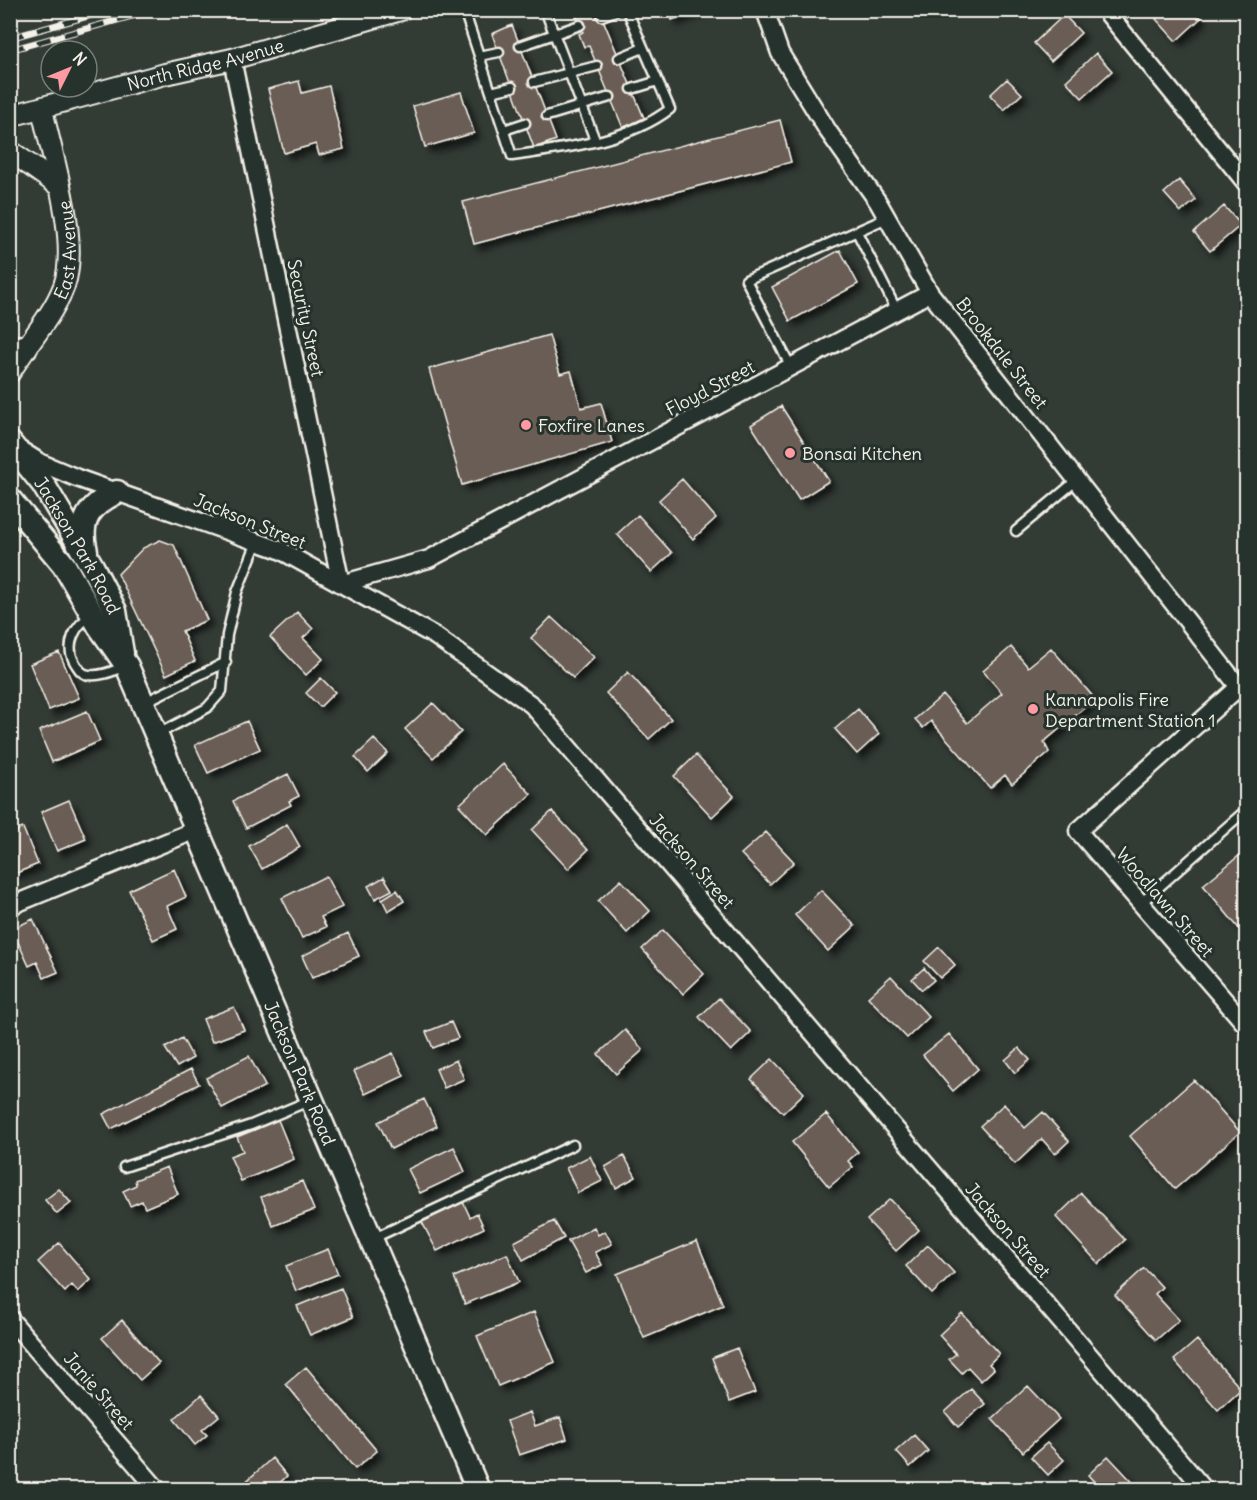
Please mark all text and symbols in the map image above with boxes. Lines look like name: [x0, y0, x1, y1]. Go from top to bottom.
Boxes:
street label: North Ridge Avenue: [124, 33, 286, 95]
north arrow: [39, 39, 99, 99]
text: N: [69, 48, 91, 70]
street label: East Avenue: [48, 199, 80, 303]
street label: Security Street: [282, 257, 330, 379]
street label: Brookdale Street: [951, 293, 1053, 413]
street label: Floyd Street: [662, 355, 758, 421]
place label: Foxfire Lanes: [538, 414, 645, 437]
marker: Foxfire Lanes: [519, 418, 533, 432]
place label: Bonsai Kitchen: [802, 442, 922, 465]
marker: Bonsai Kitchen: [783, 446, 797, 460]
street label: Jackson Park Road: [30, 471, 126, 618]
street label: Jackson Street: [191, 488, 309, 554]
place label: Kannapolis Fire Department Station 1: [1045, 688, 1216, 732]
marker: Kannapolis Fire Department Station 1: [1026, 702, 1040, 716]
street label: Jackson Street: [644, 809, 740, 913]
street label: Woodlawn Street: [1111, 842, 1219, 962]
street label: Jackson Park Road: [259, 997, 341, 1149]
street label: Jackson Street: [960, 1178, 1056, 1282]
street label: Janie Street: [59, 1347, 139, 1435]

